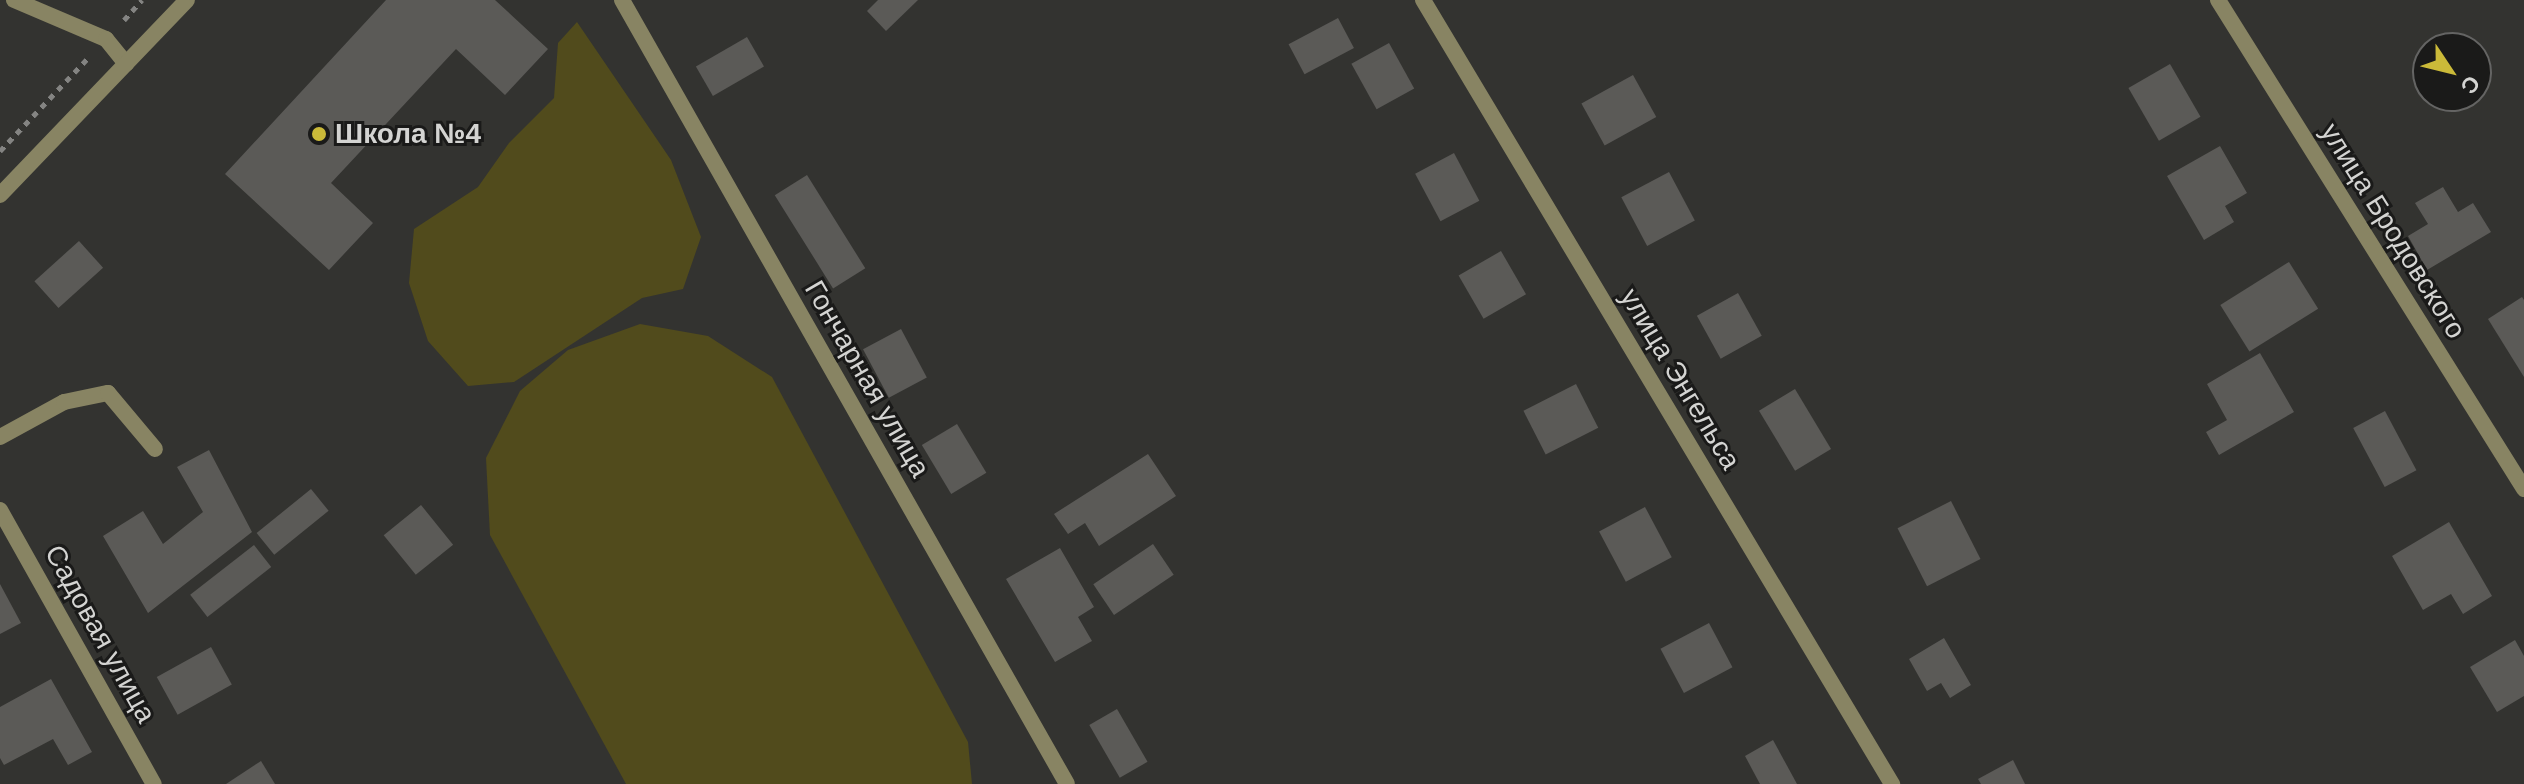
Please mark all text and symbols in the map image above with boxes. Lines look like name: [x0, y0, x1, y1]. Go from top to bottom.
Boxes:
north arrow: [2412, 32, 2492, 112]
text: С: [2456, 71, 2485, 99]
place label: Школа №4: [335, 117, 481, 151]
street label: улица Бродовского: [2313, 117, 2473, 345]
marker: Школа №4: [310, 125, 328, 143]
street label: Гончарная улица: [797, 275, 937, 483]
street label: улица Энгельса: [1613, 282, 1747, 476]
street label: Садовая улица: [37, 539, 163, 729]

